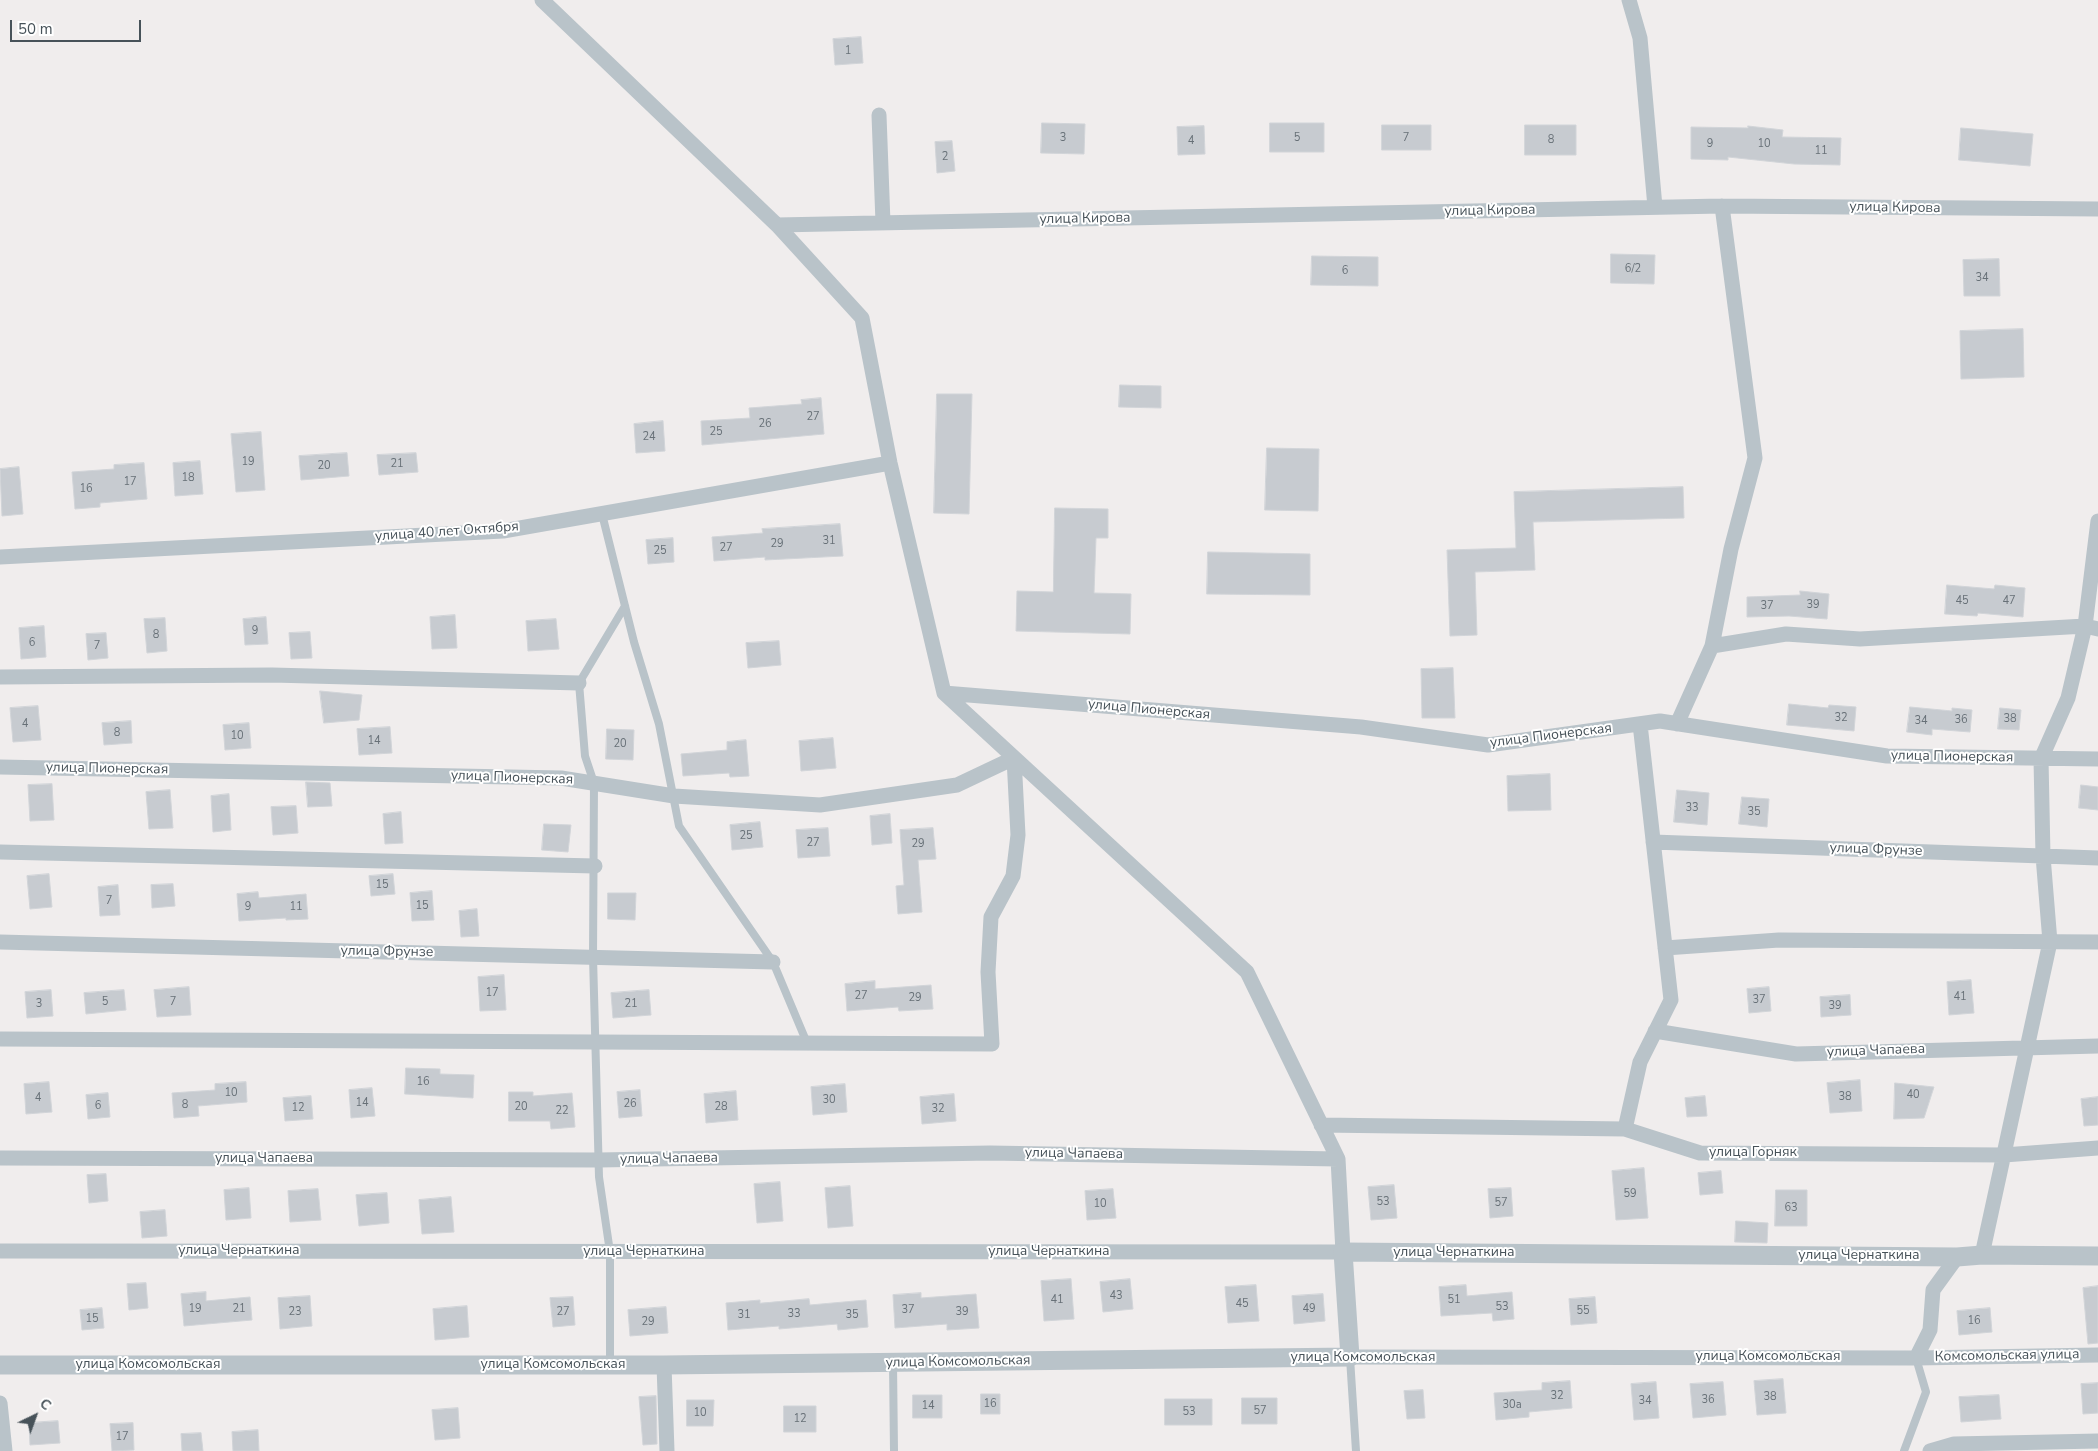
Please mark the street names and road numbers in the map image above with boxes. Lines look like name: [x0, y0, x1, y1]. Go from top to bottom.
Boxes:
street label: улица Кирова: [1849, 199, 1941, 217]
street label: улица Кирова: [1444, 202, 1536, 220]
street label: улица Кирова: [1039, 210, 1131, 228]
street label: улица 40 лет Октября: [375, 519, 519, 545]
street label: улица Пионерская: [1087, 696, 1211, 724]
street label: улица Пионерская: [1489, 720, 1613, 752]
street label: улица Пионерская: [1891, 748, 2013, 766]
street label: улица Пионерская: [46, 760, 168, 778]
street label: улица Пионерская: [450, 767, 574, 789]
street label: улица Фрунзе: [1829, 840, 1923, 860]
street label: улица Фрунзе: [340, 943, 434, 961]
street label: улица Чапаева: [1827, 1041, 1925, 1061]
street label: улица Чапаева: [1025, 1145, 1123, 1163]
street label: улица Горняк: [1709, 1145, 1797, 1161]
street label: улица Чапаева: [620, 1150, 718, 1168]
street label: улица Чапаева: [215, 1151, 313, 1167]
street label: улица Чернаткина: [178, 1243, 300, 1259]
street label: улица Чернаткина: [583, 1244, 705, 1260]
street label: улица Чернаткина: [988, 1244, 1110, 1260]
street label: улица Чернаткина: [1393, 1245, 1515, 1261]
street label: улица Чернаткина: [1798, 1248, 1920, 1264]
street label: Комсомольская улица: [1934, 1346, 2080, 1366]
street label: улица Комсомольская: [1696, 1349, 1840, 1365]
street label: улица Комсомольская: [1291, 1350, 1435, 1366]
street label: улица Комсомольская: [885, 1352, 1031, 1372]
street label: улица Комсомольская: [76, 1357, 220, 1373]
street label: улица Комсомольская: [481, 1357, 625, 1373]

